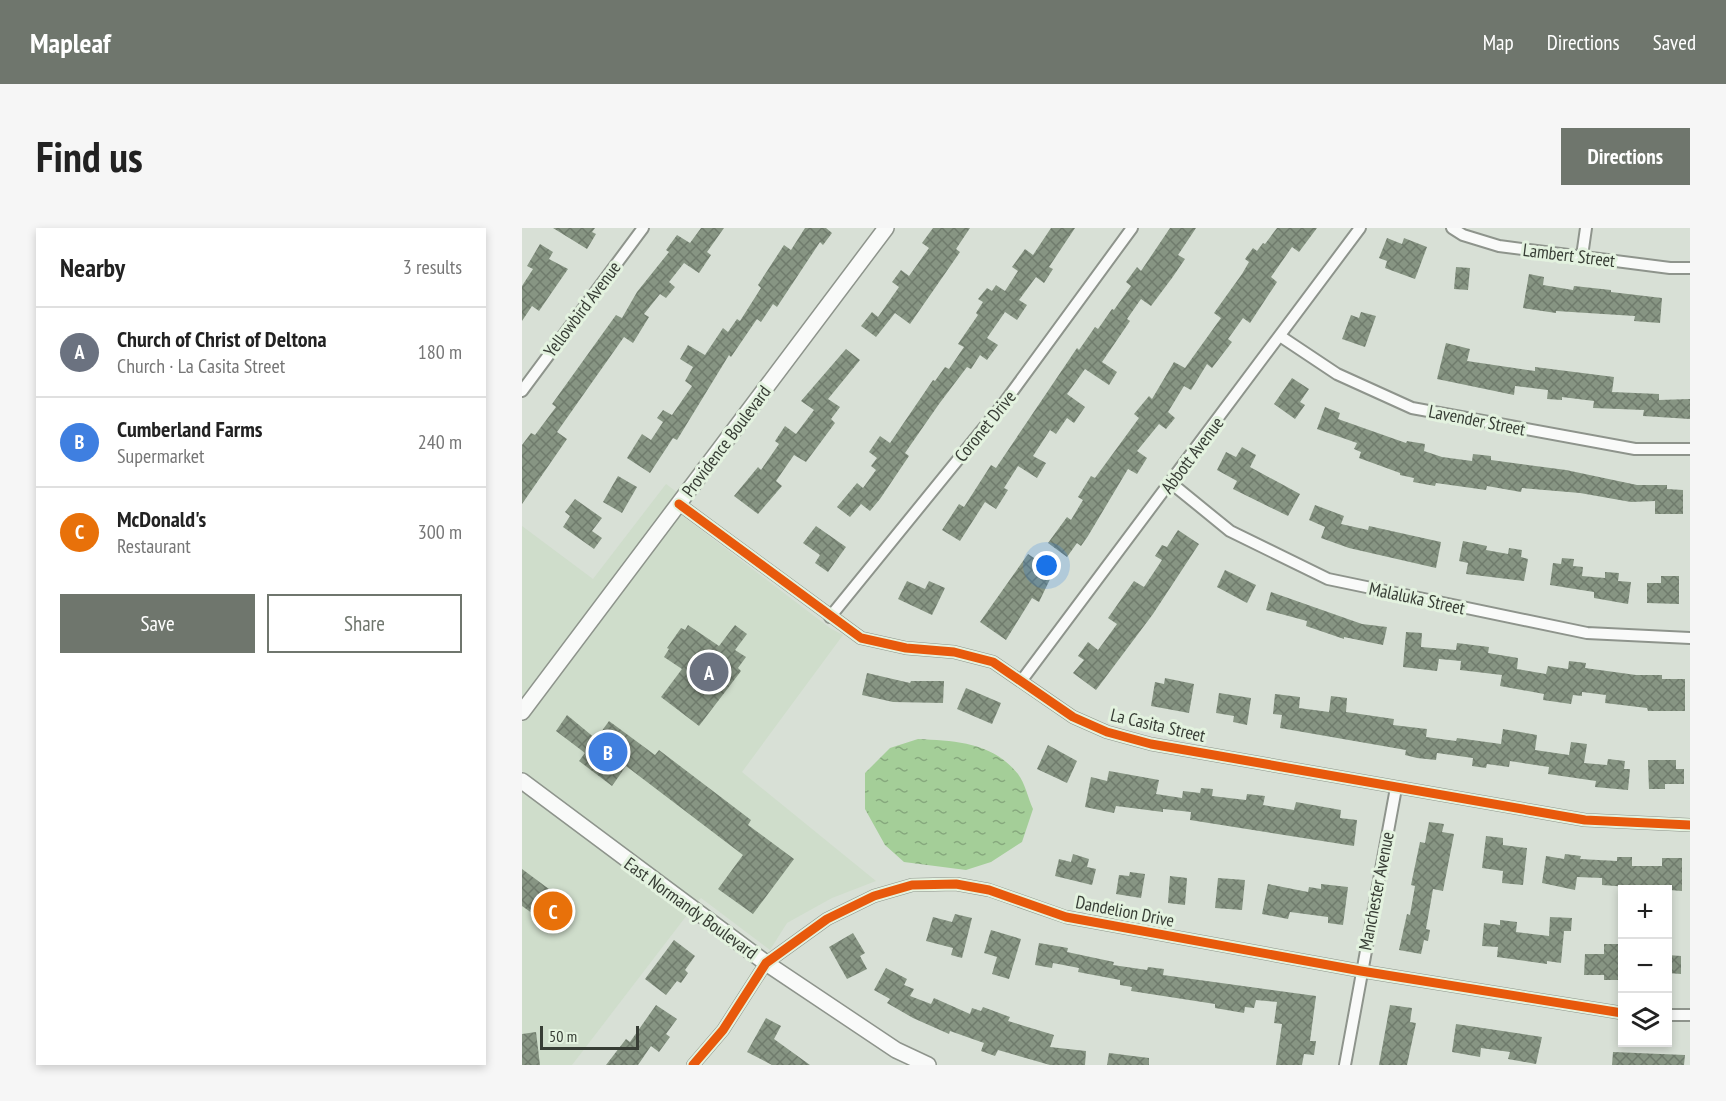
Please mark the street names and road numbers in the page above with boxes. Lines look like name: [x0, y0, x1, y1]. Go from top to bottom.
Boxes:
street label: Lambert Street: [1522, 238, 1616, 272]
street label: Yellowbird Avenue: [538, 256, 626, 362]
street label: Providence Boulevard: [677, 381, 775, 501]
street label: Coronet Drive: [949, 386, 1021, 466]
street label: Lavender Street: [1427, 399, 1527, 441]
street label: Abbott Avenue: [1156, 412, 1228, 498]
street label: Malaluka Street: [1367, 577, 1467, 619]
street label: La Casita Street: [1108, 703, 1208, 747]
street label: Manchester Avenue: [1353, 830, 1399, 952]
street label: East Normandy Boulevard: [620, 852, 762, 964]
street label: Dandelion Drive: [1074, 890, 1176, 932]

